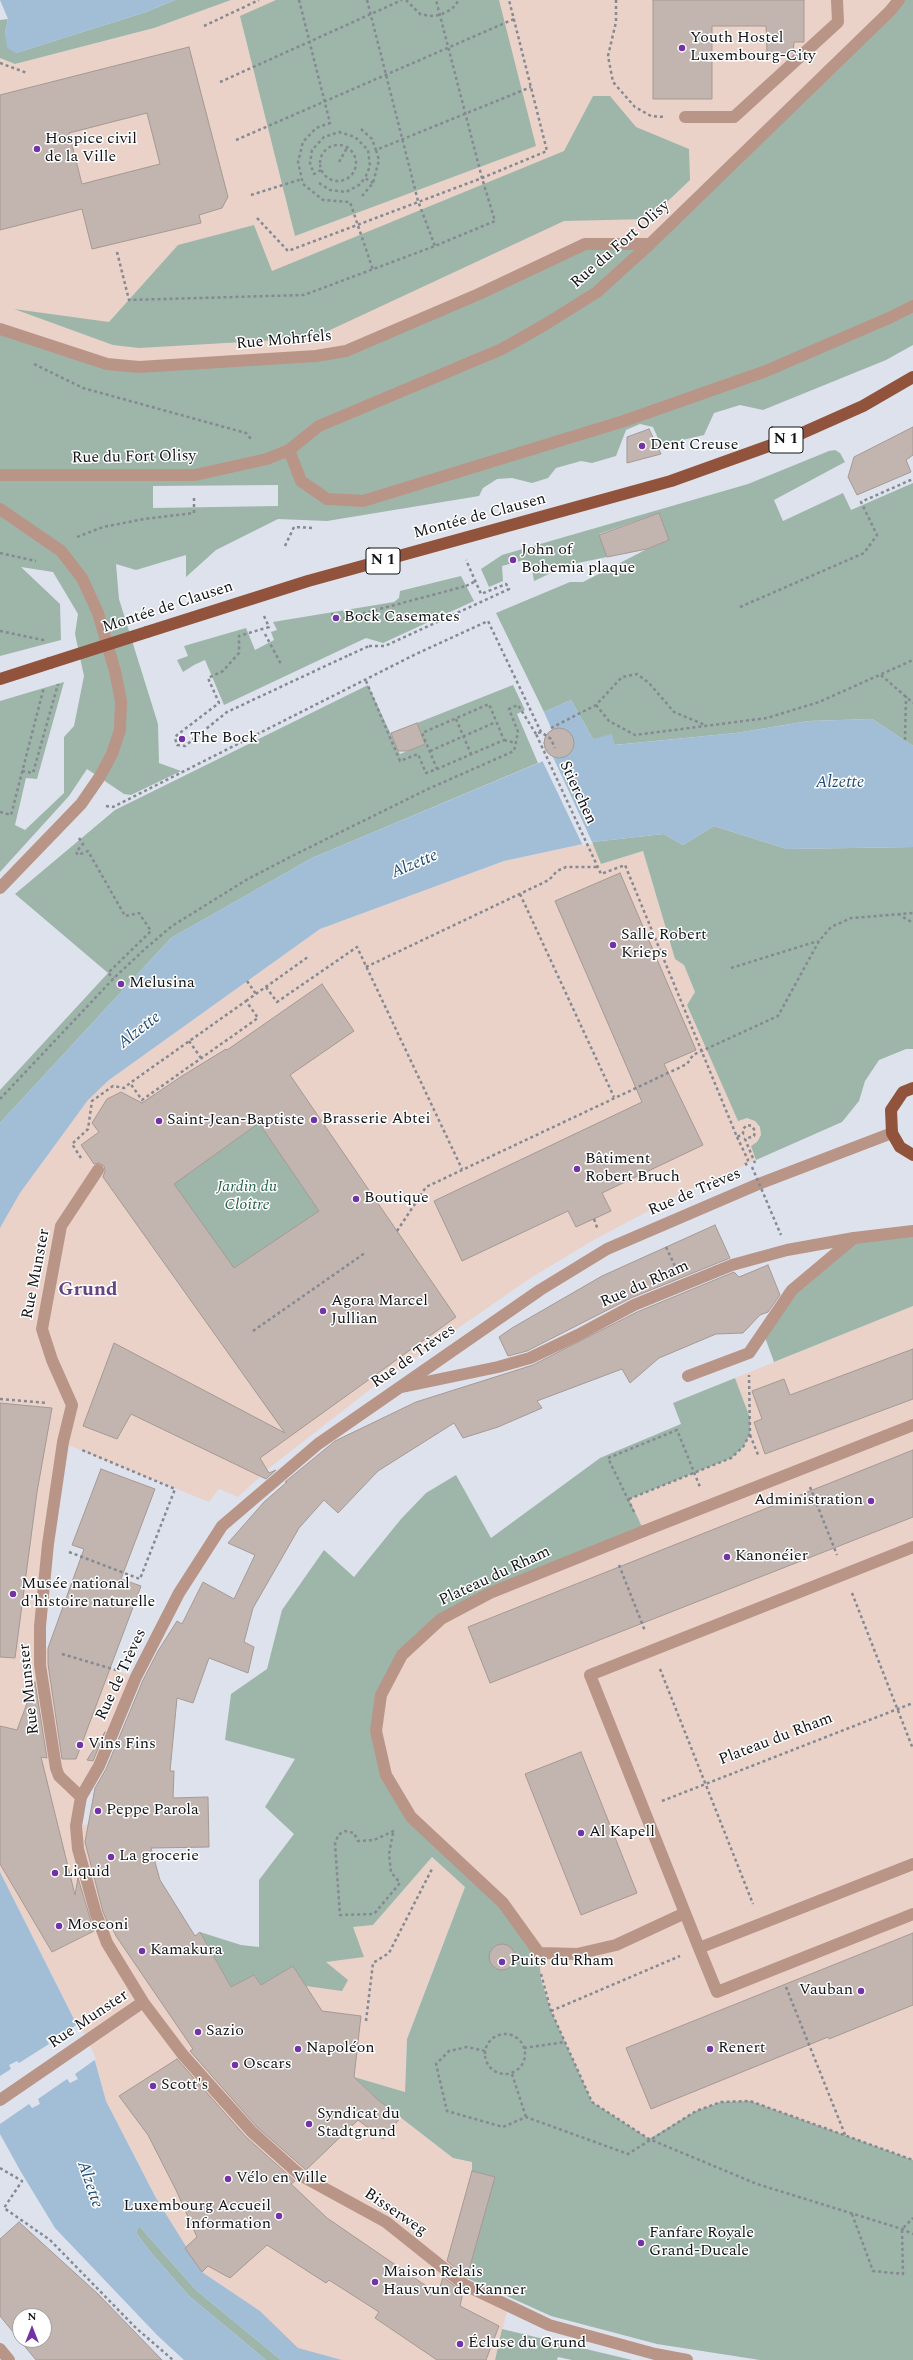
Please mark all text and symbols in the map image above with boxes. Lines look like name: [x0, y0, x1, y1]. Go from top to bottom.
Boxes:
place label: Youth Hostel Luxembourg-City: [690, 29, 816, 67]
marker: Youth Hostel Luxembourg-City: [677, 43, 687, 53]
place label: Hospice civil de la Ville: [45, 130, 137, 168]
marker: Hospice civil de la Ville: [32, 144, 42, 154]
street label: Rue du Fort Olisy: [568, 197, 674, 293]
street label: Rue Mohrfels: [235, 327, 333, 355]
road number: N 1: [769, 427, 803, 453]
place label: Dent Creuse: [650, 436, 738, 456]
marker: Dent Creuse: [637, 441, 647, 451]
street label: Rue du Fort Olisy: [72, 447, 196, 469]
street label: Montée de Clausen: [412, 490, 548, 544]
place label: John of Bohemia plaque: [521, 541, 635, 579]
road number: N 1: [366, 548, 400, 574]
marker: John of Bohemia plaque: [508, 555, 518, 565]
street label: Montée de Clausen: [100, 578, 236, 638]
place label: Bock Casemates: [344, 608, 460, 628]
marker: Bock Casemates: [331, 613, 341, 623]
place label: The Bock: [190, 729, 258, 749]
marker: The Bock: [177, 734, 187, 744]
street label: Stierchen: [554, 758, 600, 828]
water label: Alzette: [816, 774, 864, 794]
water label: Alzette: [389, 846, 441, 884]
place label: Salle Robert Krieps: [621, 926, 707, 964]
marker: Salle Robert Krieps: [608, 940, 618, 950]
place label: Melusina: [129, 974, 195, 994]
marker: Melusina: [116, 979, 126, 989]
water label: Alzette: [115, 1008, 165, 1054]
place label: Brasserie Abtei: [322, 1110, 430, 1130]
place label: Saint-Jean-Baptiste: [167, 1111, 304, 1131]
marker: Brasserie Abtei: [309, 1115, 319, 1125]
marker: Saint-Jean-Baptiste: [154, 1116, 164, 1126]
place label: Bâtiment Robert Bruch: [585, 1150, 680, 1188]
marker: Bâtiment Robert Bruch: [572, 1164, 582, 1174]
street label: Rue de Trèves: [646, 1165, 744, 1221]
park label: Jardin du Cloître: [217, 1178, 277, 1216]
place label: Boutique: [364, 1189, 429, 1209]
marker: Boutique: [351, 1194, 361, 1204]
street label: Rue Munster: [19, 1227, 55, 1321]
street label: Rue du Rham: [598, 1257, 692, 1313]
district label: Grund: [58, 1279, 118, 1303]
place label: Agora Marcel Jullian: [331, 1292, 428, 1330]
marker: Agora Marcel Jullian: [318, 1306, 328, 1316]
street label: Rue de Trèves: [368, 1321, 460, 1393]
place label: Administration: [754, 1491, 863, 1511]
marker: Administration: [866, 1496, 876, 1506]
street label: Plateau du Rham: [436, 1543, 554, 1611]
place label: Kanonéier: [735, 1547, 808, 1567]
marker: Kanonéier: [722, 1552, 732, 1562]
place label: Musée national d'histoire naturelle: [21, 1575, 155, 1613]
marker: Musée national d'histoire naturelle: [8, 1589, 18, 1599]
street label: Rue de Trèves: [92, 1626, 152, 1724]
street label: Rue Munster: [16, 1643, 44, 1735]
street label: Plateau du Rham: [716, 1709, 836, 1771]
place label: Vins Fins: [88, 1735, 156, 1755]
marker: Vins Fins: [75, 1740, 85, 1750]
place label: Peppe Parola: [106, 1801, 199, 1821]
marker: Peppe Parola: [93, 1806, 103, 1816]
place label: Al Kapell: [589, 1823, 655, 1843]
marker: Al Kapell: [576, 1828, 586, 1838]
place label: La grocerie: [119, 1847, 199, 1867]
marker: La grocerie: [106, 1852, 116, 1862]
place label: Liquid: [63, 1863, 110, 1883]
marker: Liquid: [50, 1868, 60, 1878]
place label: Mosconi: [67, 1916, 128, 1936]
marker: Mosconi: [54, 1921, 64, 1931]
place label: Kamakura: [150, 1941, 223, 1961]
marker: Kamakura: [137, 1946, 147, 1956]
place label: Puits du Rham: [510, 1952, 614, 1972]
marker: Puits du Rham: [497, 1957, 507, 1967]
place label: Vauban: [799, 1981, 853, 2001]
street label: Rue Munster: [46, 1986, 132, 2054]
marker: Vauban: [856, 1986, 866, 1996]
place label: Sazio: [206, 2022, 244, 2042]
marker: Sazio: [193, 2027, 203, 2037]
place label: Napoléon: [306, 2039, 375, 2059]
place label: Renert: [718, 2039, 765, 2059]
marker: Napoléon: [293, 2044, 303, 2054]
marker: Renert: [705, 2044, 715, 2054]
place label: Oscars: [243, 2055, 292, 2075]
marker: Oscars: [230, 2060, 240, 2070]
place label: Scott's: [161, 2076, 208, 2096]
marker: Scott's: [148, 2081, 158, 2091]
place label: Syndicat du Stadtgrund: [317, 2105, 400, 2143]
marker: Syndicat du Stadtgrund: [304, 2119, 314, 2129]
water label: Alzette: [71, 2159, 107, 2211]
place label: Vélo en Ville: [236, 2169, 327, 2189]
marker: Vélo en Ville: [223, 2174, 233, 2184]
street label: Bisserweg: [360, 2185, 430, 2241]
place label: Luxembourg Accueil Information: [124, 2197, 271, 2235]
marker: Luxembourg Accueil Information: [274, 2211, 284, 2221]
place label: Fanfare Royale Grand-Ducale: [649, 2224, 754, 2262]
marker: Fanfare Royale Grand-Ducale: [636, 2238, 646, 2248]
place label: Maison Relais Haus vun de Kanner: [383, 2263, 526, 2301]
marker: Maison Relais Haus vun de Kanner: [370, 2277, 380, 2287]
north arrow: [12, 2308, 52, 2348]
text: N: [28, 2308, 36, 2325]
place label: Écluse du Grund: [468, 2334, 586, 2354]
marker: Écluse du Grund: [455, 2339, 465, 2349]

